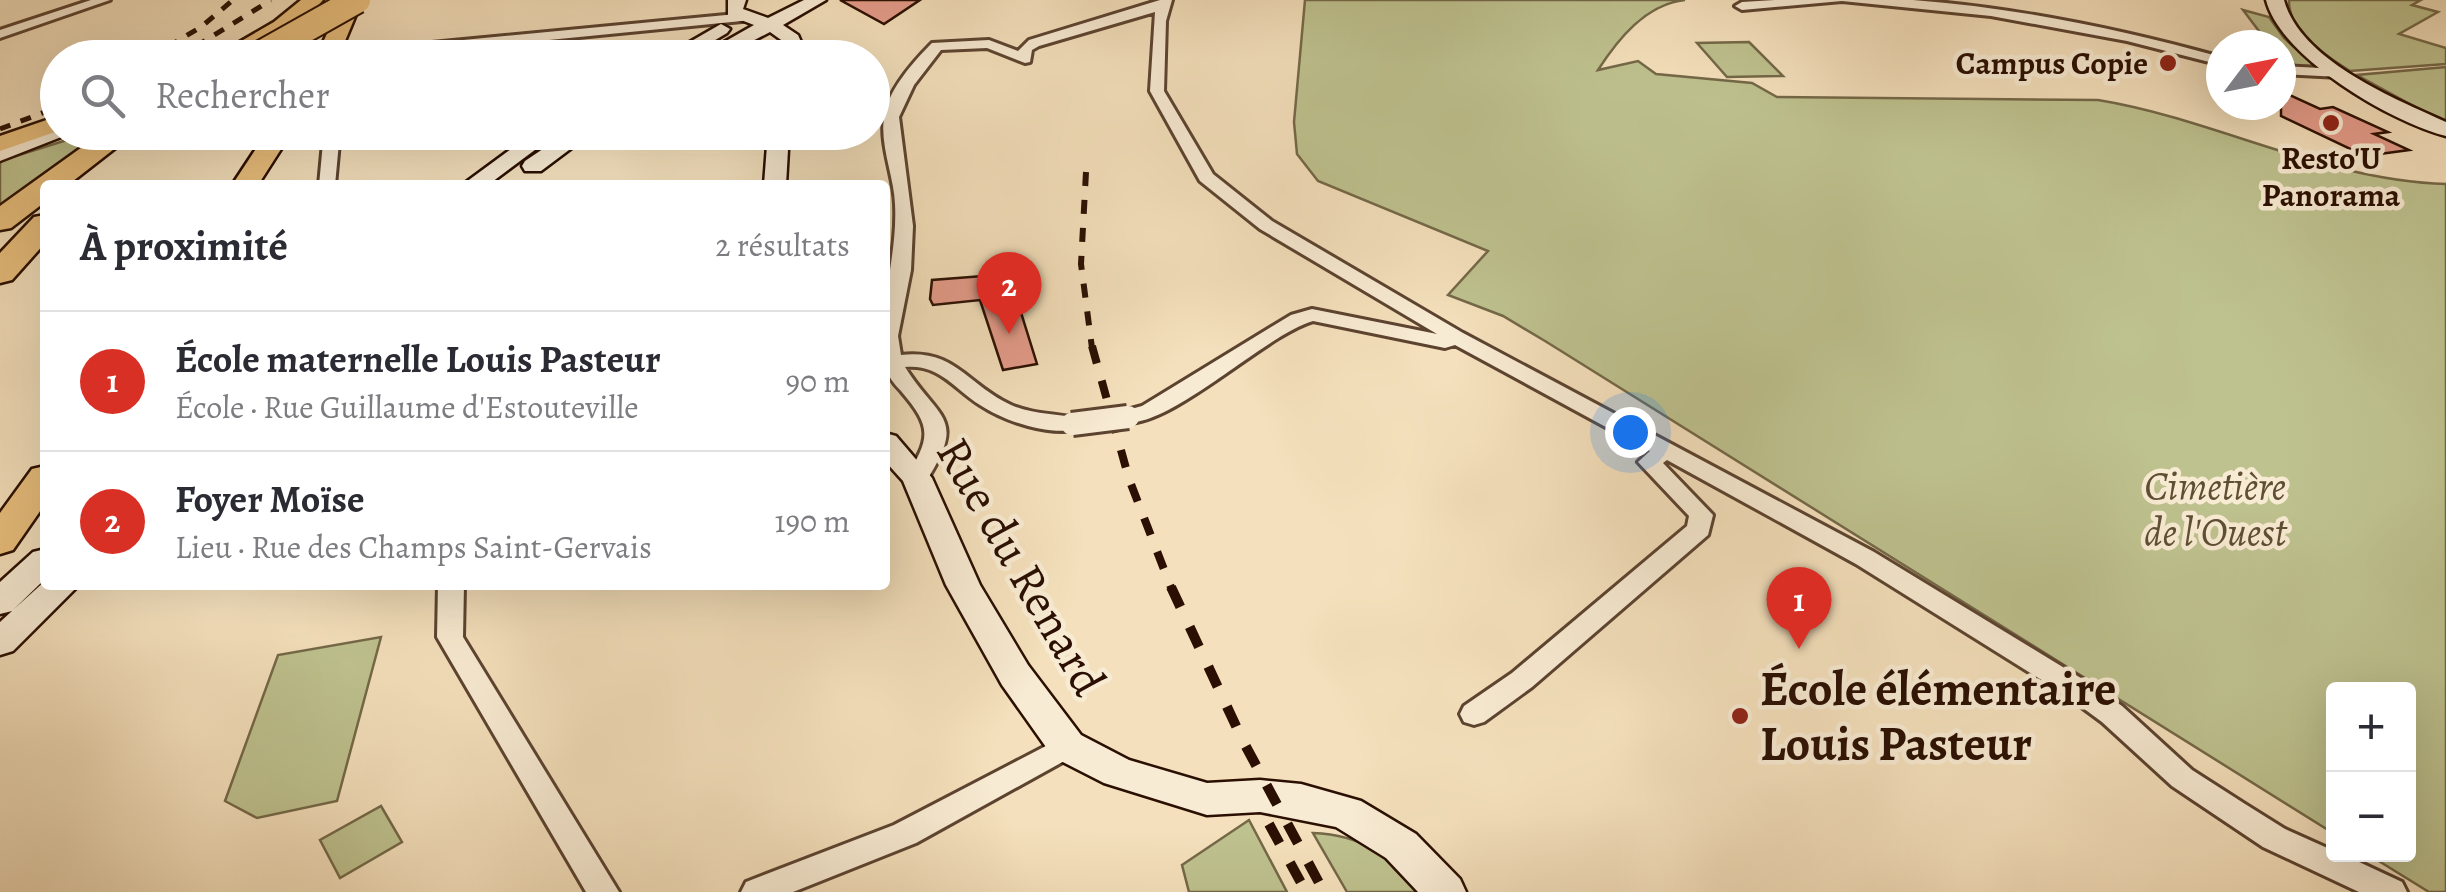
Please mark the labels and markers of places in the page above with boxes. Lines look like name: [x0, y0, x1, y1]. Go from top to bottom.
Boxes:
place label: Campus Copie: [1956, 41, 2148, 85]
marker: Campus Copie: [2157, 52, 2179, 74]
marker: Resto'U Panorama: [2320, 112, 2342, 134]
place label: Resto'U Panorama: [2262, 136, 2401, 217]
pin: 2: [976, 252, 1042, 334]
pin: 1: [1766, 566, 1832, 649]
place label: École élémentaire Louis Pasteur: [1760, 656, 2116, 777]
marker: École élémentaire Louis Pasteur: [1729, 705, 1751, 727]

